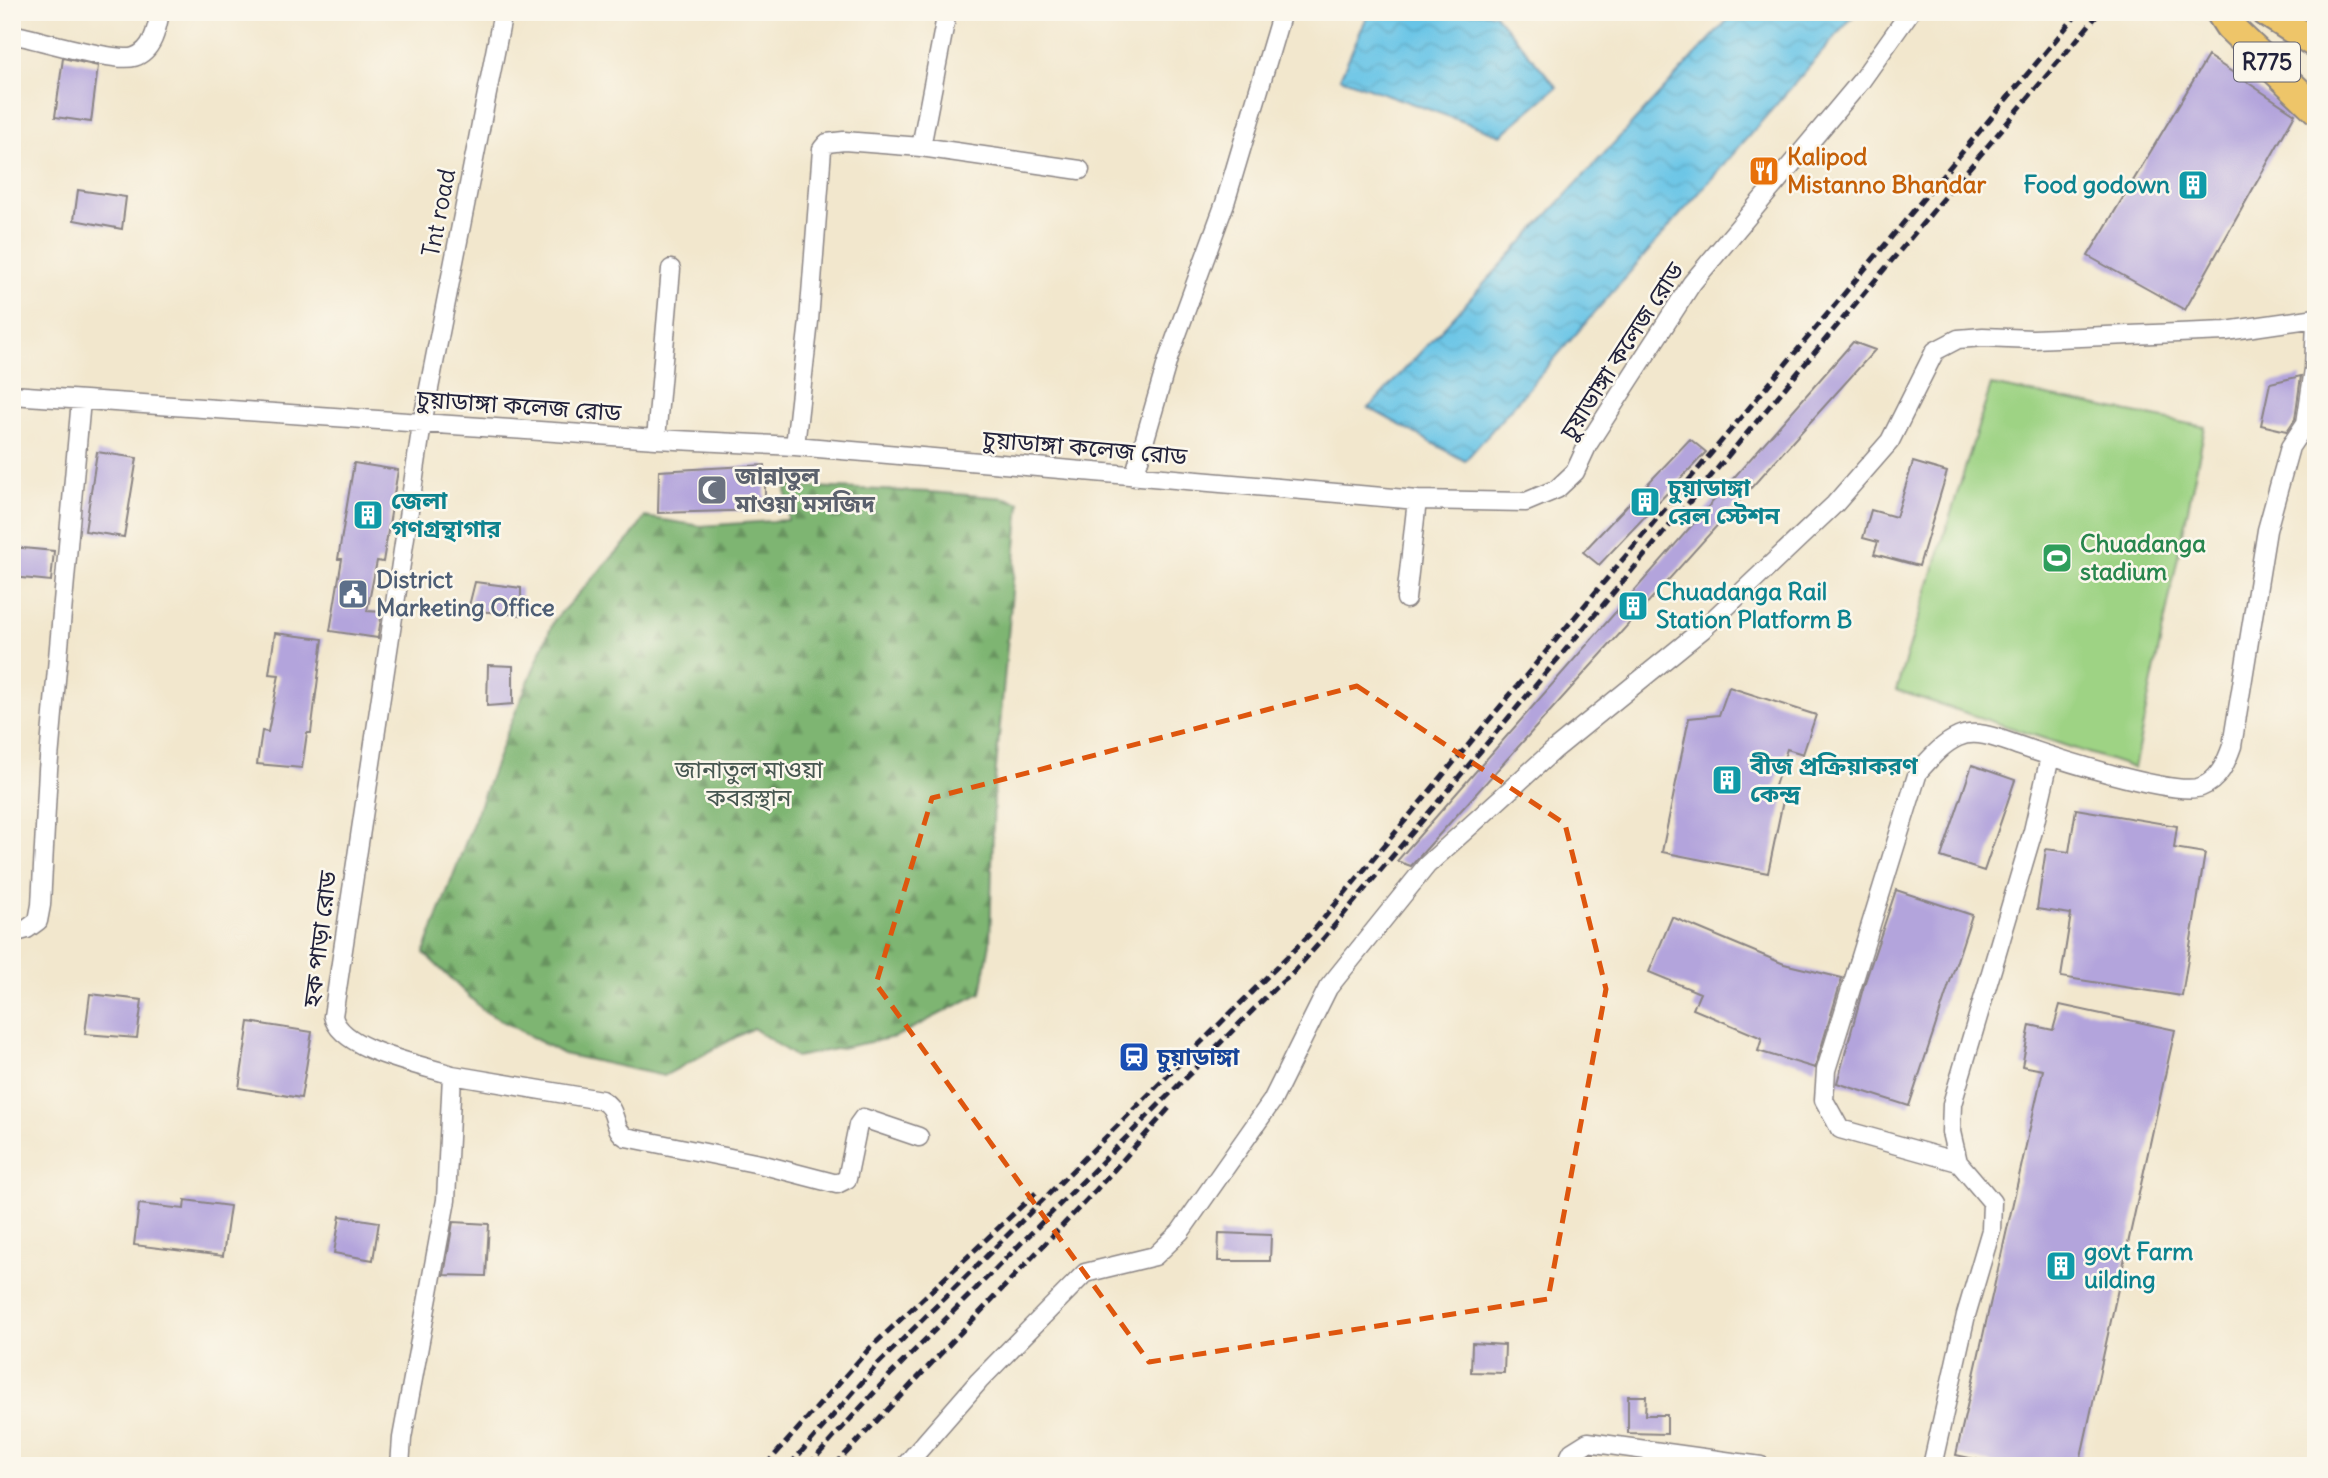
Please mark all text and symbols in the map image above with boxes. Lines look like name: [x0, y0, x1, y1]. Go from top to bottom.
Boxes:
road number: R775: [2234, 43, 2300, 82]
place label: Kalipod Mistanno Bhandar: [1787, 141, 1986, 199]
restaurant icon: Kalipod Mistanno Bhandar: [1747, 154, 1781, 188]
street label: Tnt road: [415, 166, 461, 259]
building icon: Food godown: [2176, 168, 2210, 202]
place label: Food godown: [2023, 169, 2170, 199]
street label: চুয়াডাঙ্গা কলেজ রোড: [1552, 256, 1691, 446]
street label: চুয়াডাঙ্গা কলেজ রোড: [415, 383, 623, 428]
street label: চুয়াডাঙ্গা কলেজ রোড: [981, 423, 1189, 472]
place label: জান্নাতুল মাওয়া মসজিদ: [734, 460, 875, 518]
place label: চুয়াডাঙ্গা রেল স্টেশন: [1667, 472, 1781, 530]
mosque icon: জান্নাতুল মাওয়া মসজিদ: [695, 473, 729, 507]
place label: জেলা গণগ্রন্থাগার: [391, 485, 501, 543]
building icon: চুয়াডাঙ্গা রেল স্টেশন: [1628, 485, 1662, 519]
building icon: জেলা গণগ্রন্থাগার: [351, 498, 385, 532]
place label: Chuadanga stadium: [2080, 528, 2206, 586]
sports icon: Chuadanga stadium: [2040, 541, 2074, 575]
place label: District Marketing Office: [376, 564, 555, 622]
place label: Chuadanga Rail Station Platform B: [1656, 576, 1852, 634]
public building icon: District Marketing Office: [336, 577, 370, 611]
building icon: Chuadanga Rail Station Platform B: [1616, 589, 1650, 623]
place label: বীজ প্রক্রিয়াকরণ কেন্দ্র: [1749, 750, 1918, 808]
park label: জানাতুল মাওয়া কবরস্থান: [674, 754, 824, 812]
building icon: বীজ প্রক্রিয়াকরণ কেন্দ্র: [1710, 763, 1744, 797]
street label: হক পাড়া রোড: [296, 868, 342, 1010]
station icon: চুয়াডাঙ্গা: [1117, 1040, 1151, 1074]
place label: চুয়াডাঙ্গা: [1156, 1041, 1240, 1073]
place label: govt Farm uilding: [2084, 1236, 2193, 1294]
building icon: govt Farm uilding: [2044, 1249, 2078, 1283]

